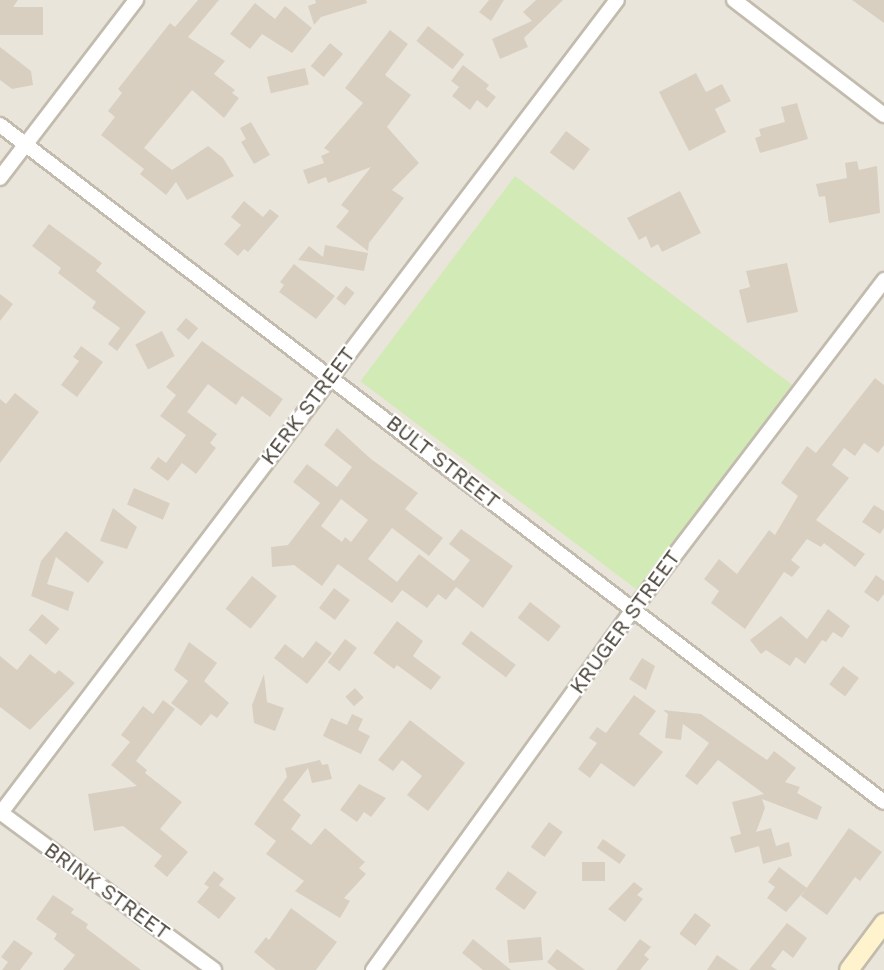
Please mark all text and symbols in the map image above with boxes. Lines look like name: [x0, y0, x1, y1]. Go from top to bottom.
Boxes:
street label: KERK STREET: [255, 342, 361, 470]
street label: BULT STREET: [381, 410, 505, 514]
street label: KRUGER STREET: [564, 545, 686, 699]
street label: BRINK STREET: [39, 837, 175, 945]

